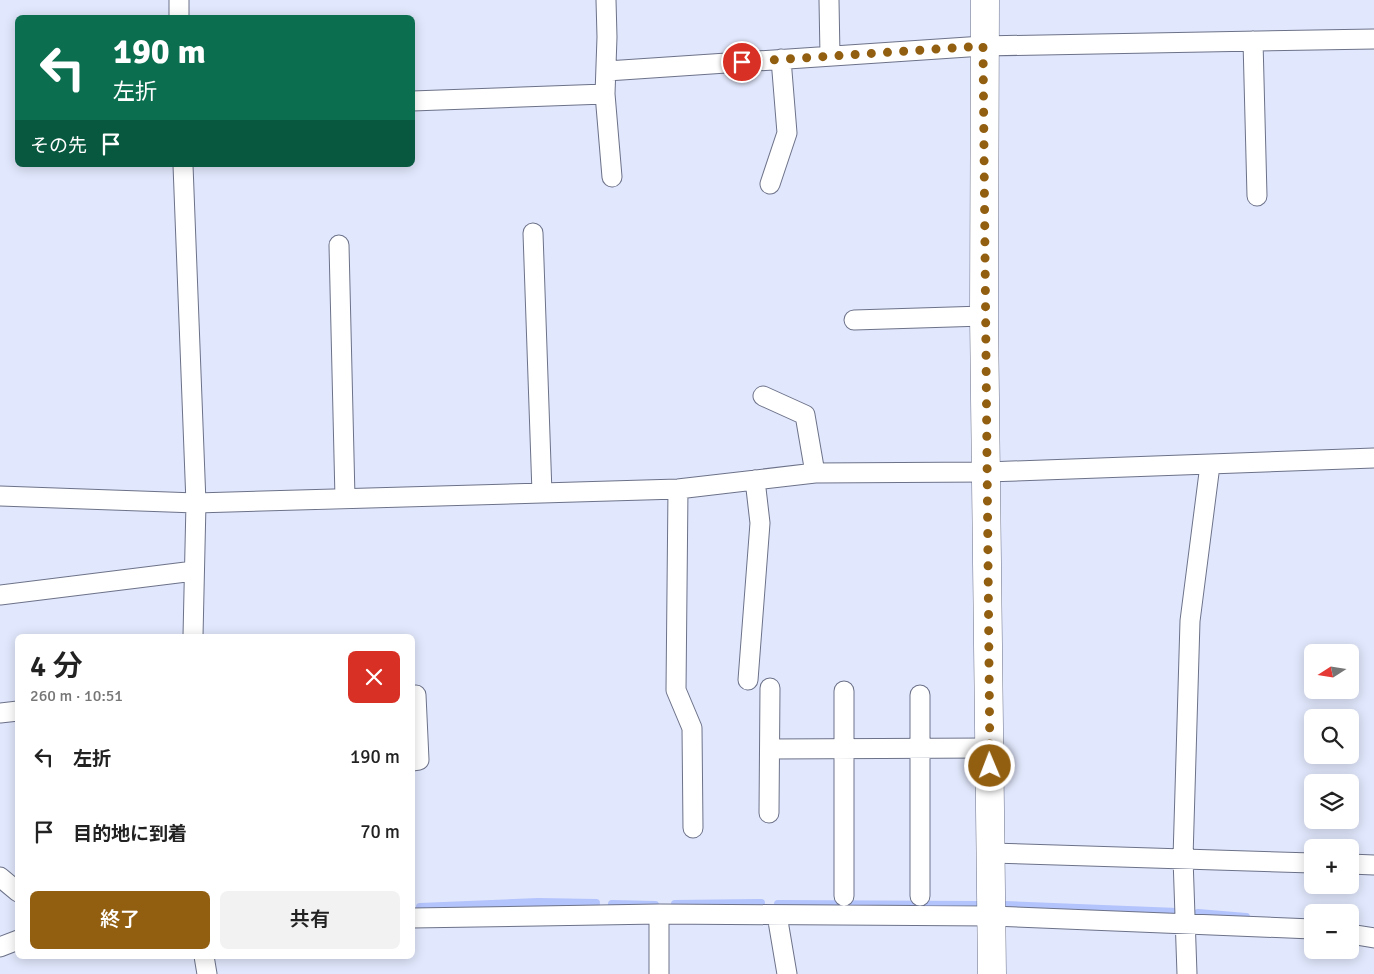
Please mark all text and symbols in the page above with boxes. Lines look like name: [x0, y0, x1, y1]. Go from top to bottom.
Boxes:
text: 190 m: [113, 30, 206, 73]
icon: left: [30, 35, 95, 100]
pin: [721, 41, 763, 83]
icon: arrive: [728, 48, 756, 76]
text: 左折: [113, 78, 157, 105]
icon: arrive: [97, 130, 125, 158]
text: その先: [30, 134, 87, 158]
north arrow: [1304, 644, 1359, 699]
map controls: [1304, 644, 1359, 959]
text: 4 分: [30, 648, 83, 685]
button: close: [348, 651, 400, 703]
text: 260 m · 10:51: [30, 686, 123, 706]
button: search: [1304, 709, 1359, 764]
position arrow: [963, 739, 1015, 791]
icon: left: [30, 743, 58, 771]
text: 190 m: [350, 745, 400, 769]
text: 左折: [73, 747, 111, 771]
button: layers: [1304, 774, 1359, 829]
icon: arrive: [30, 818, 58, 846]
text: 70 m: [360, 820, 400, 844]
text: 目的地に到着: [73, 822, 187, 846]
button: +: [1304, 839, 1359, 894]
button: 終了: [30, 891, 210, 949]
button: 共有: [220, 891, 400, 949]
button: −: [1304, 904, 1359, 959]

